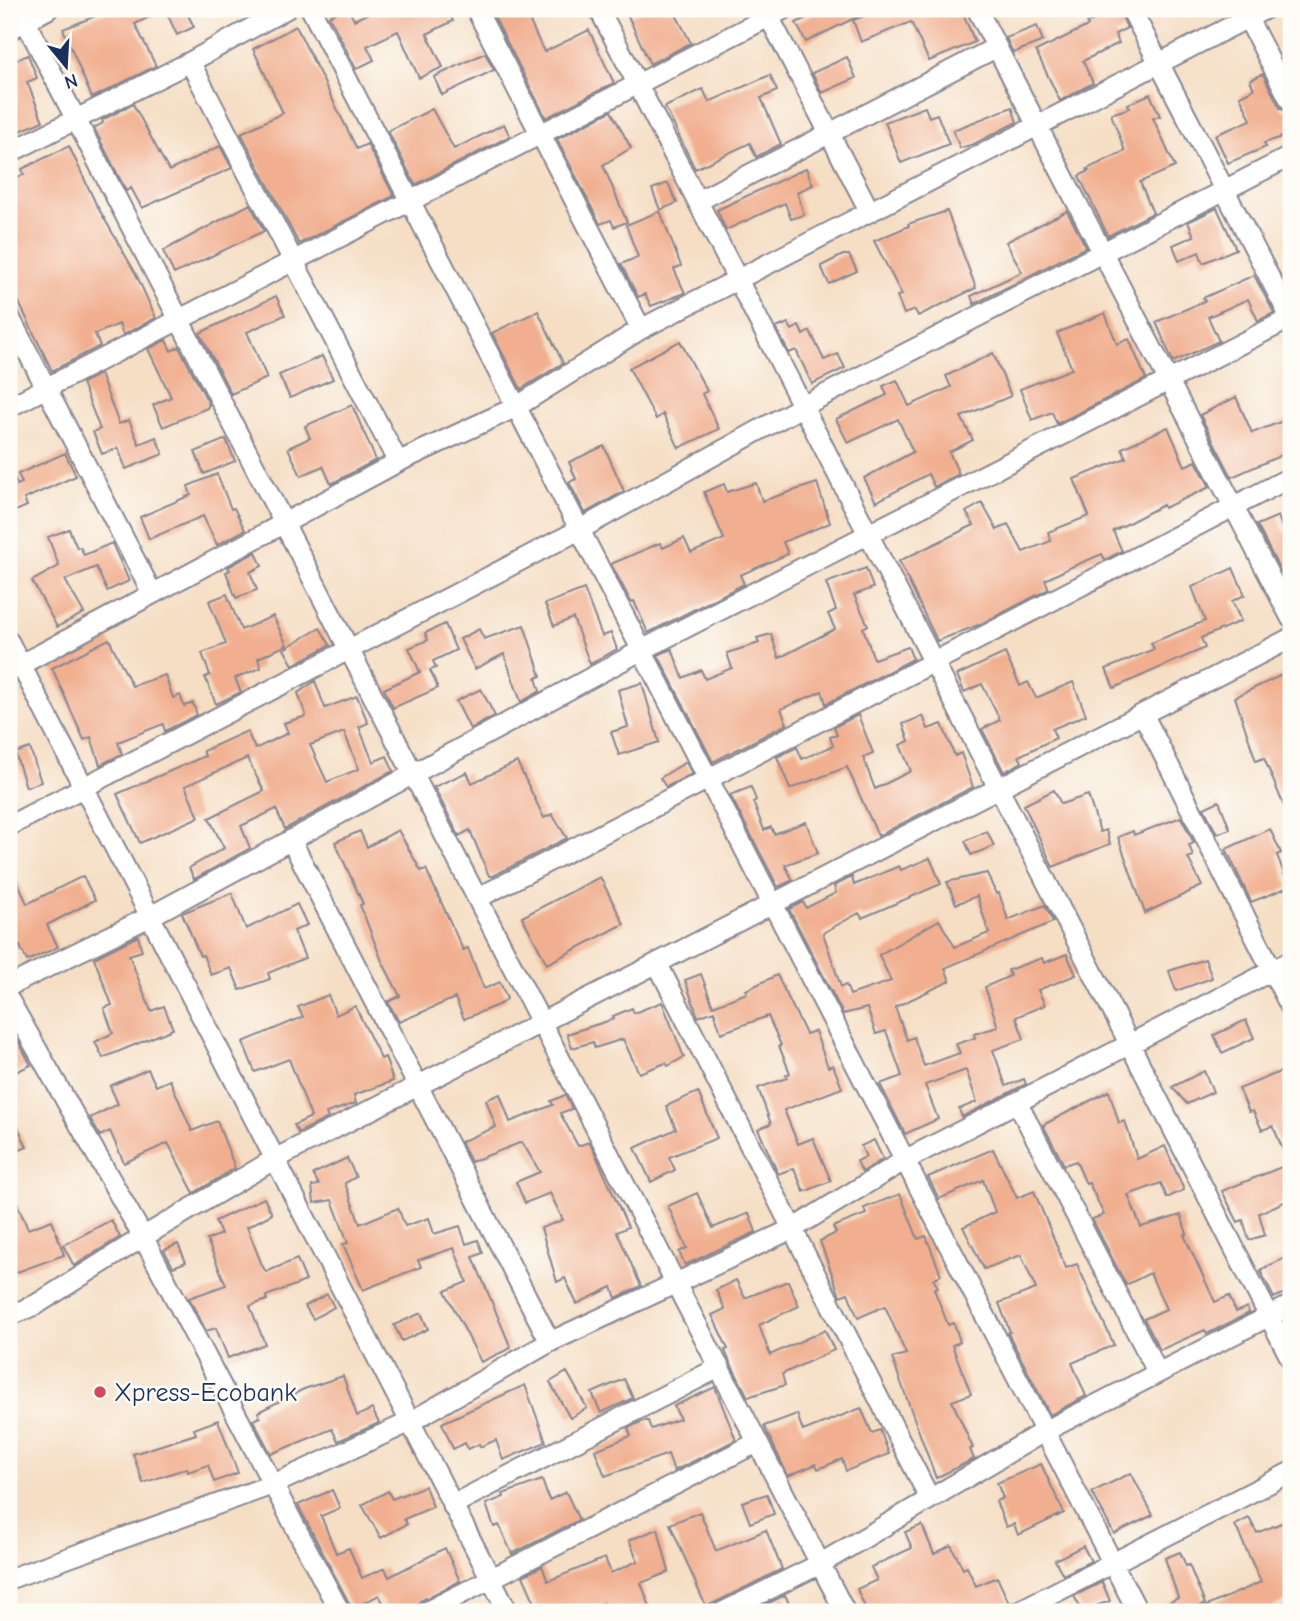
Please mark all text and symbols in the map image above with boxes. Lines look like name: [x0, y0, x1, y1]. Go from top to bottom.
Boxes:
north arrow: [32, 32, 102, 102]
text: N: [62, 69, 80, 94]
place label: Xpress-Ecobank: [114, 1378, 297, 1408]
marker: Xpress-Ecobank: [92, 1384, 108, 1400]

